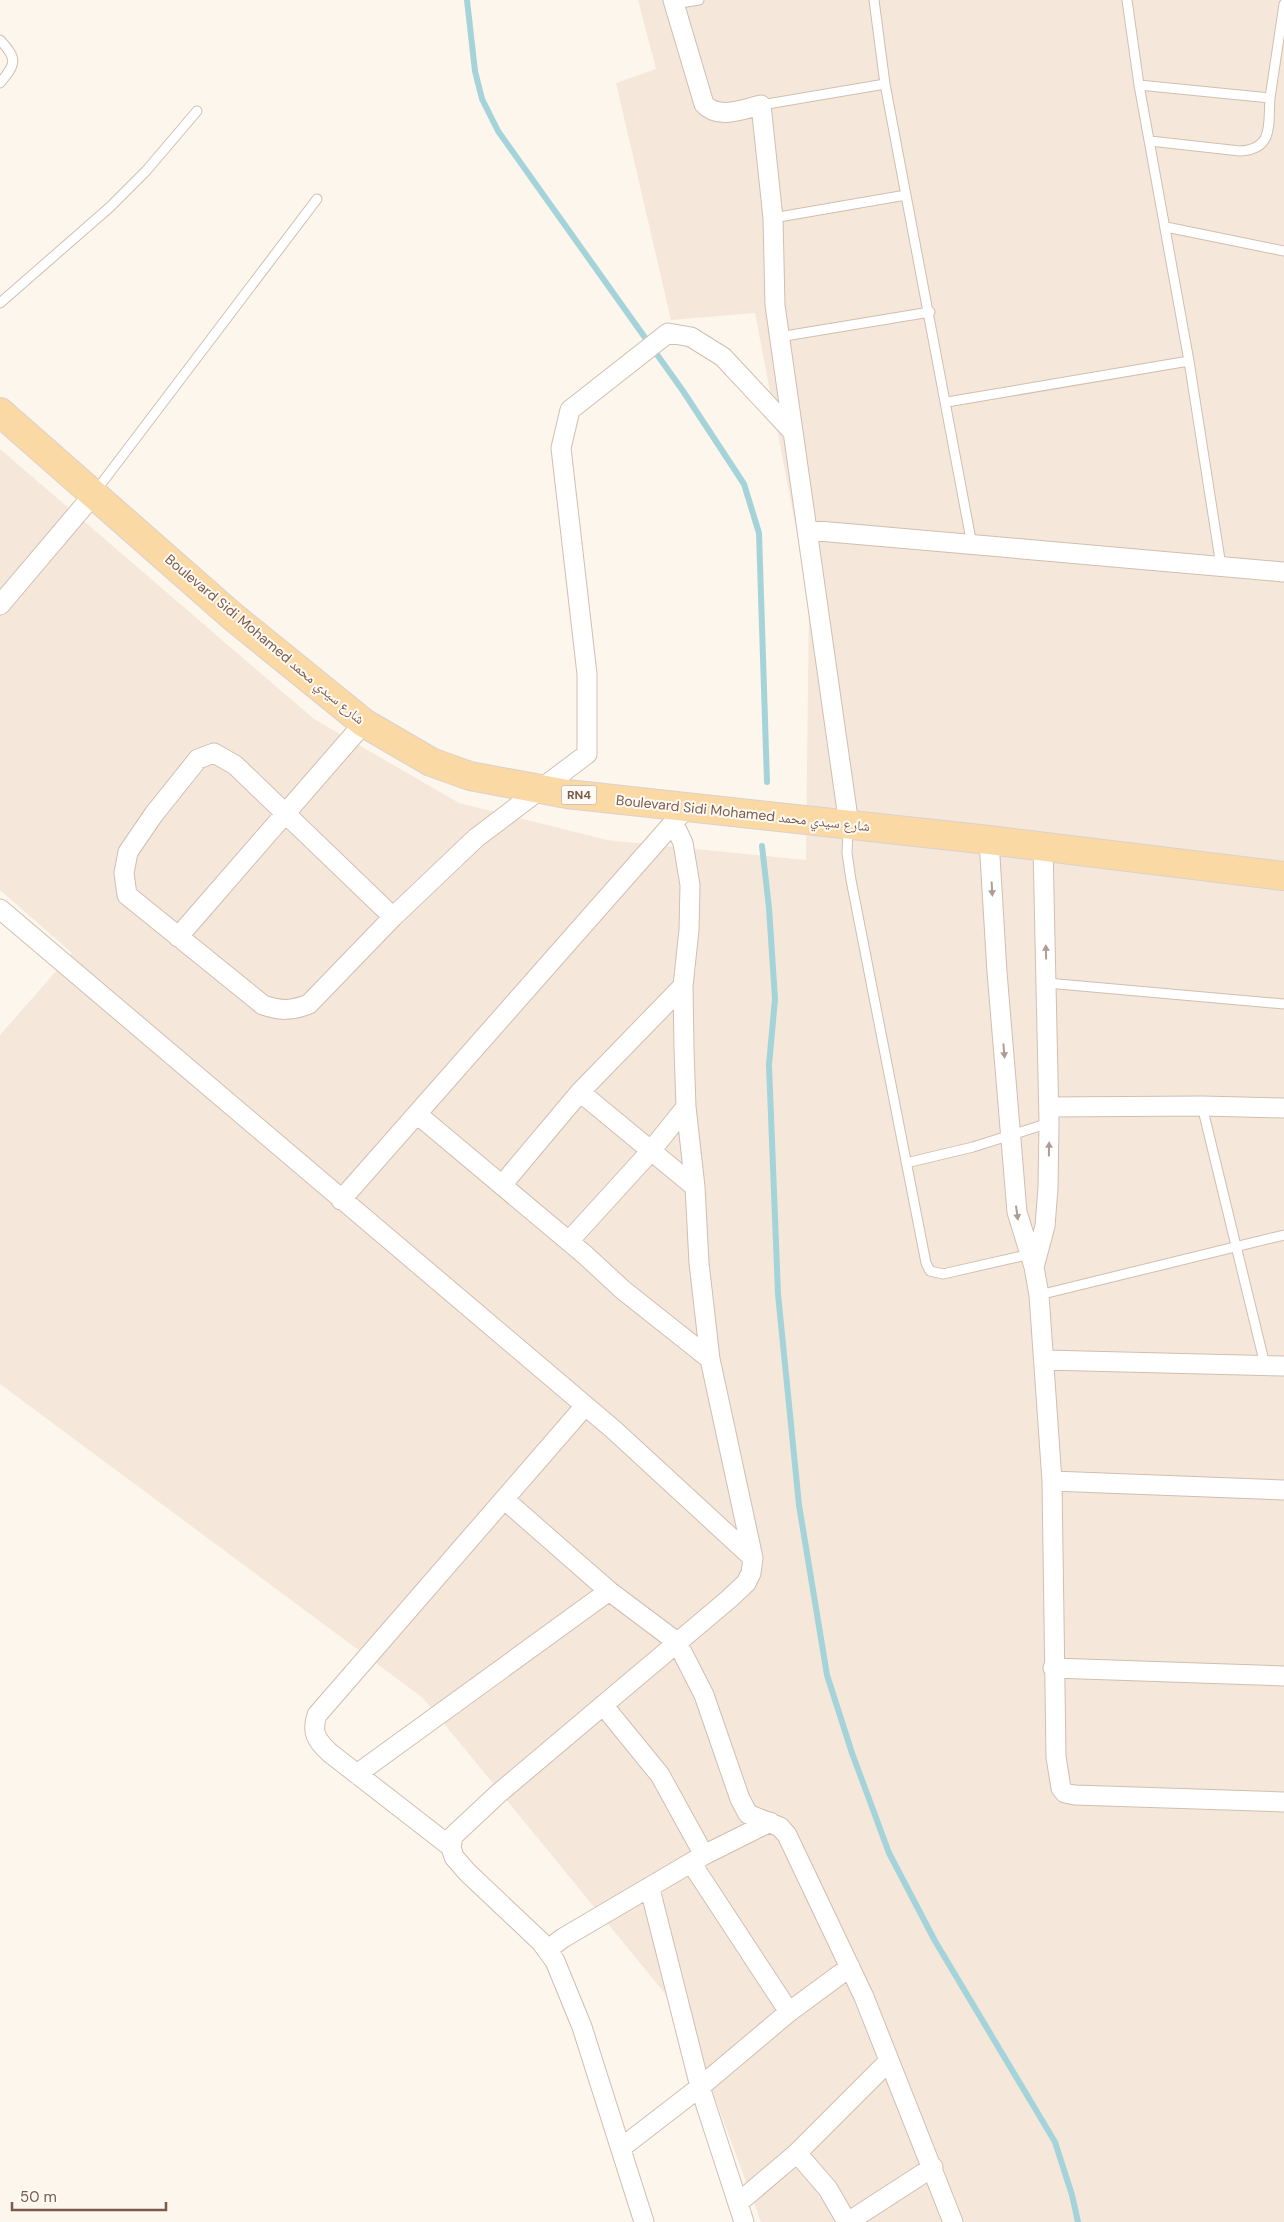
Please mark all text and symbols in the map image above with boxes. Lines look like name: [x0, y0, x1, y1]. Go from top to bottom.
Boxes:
street label: Boulevard Sidi Mohamed شارع سيدي محمد: [160, 550, 369, 730]
road number: RN4: [562, 786, 596, 804]
street label: Boulevard Sidi Mohamed شارع سيدي محمد: [615, 791, 871, 838]
one-way arrow: [988, 881, 996, 897]
one-way arrow: [1042, 944, 1050, 960]
one-way arrow: [1000, 1043, 1008, 1059]
one-way arrow: [1045, 1141, 1053, 1157]
one-way arrow: [1014, 1205, 1022, 1221]
scale bar: [12, 2180, 166, 2212]
text: 50 m: [20, 2187, 57, 2207]

